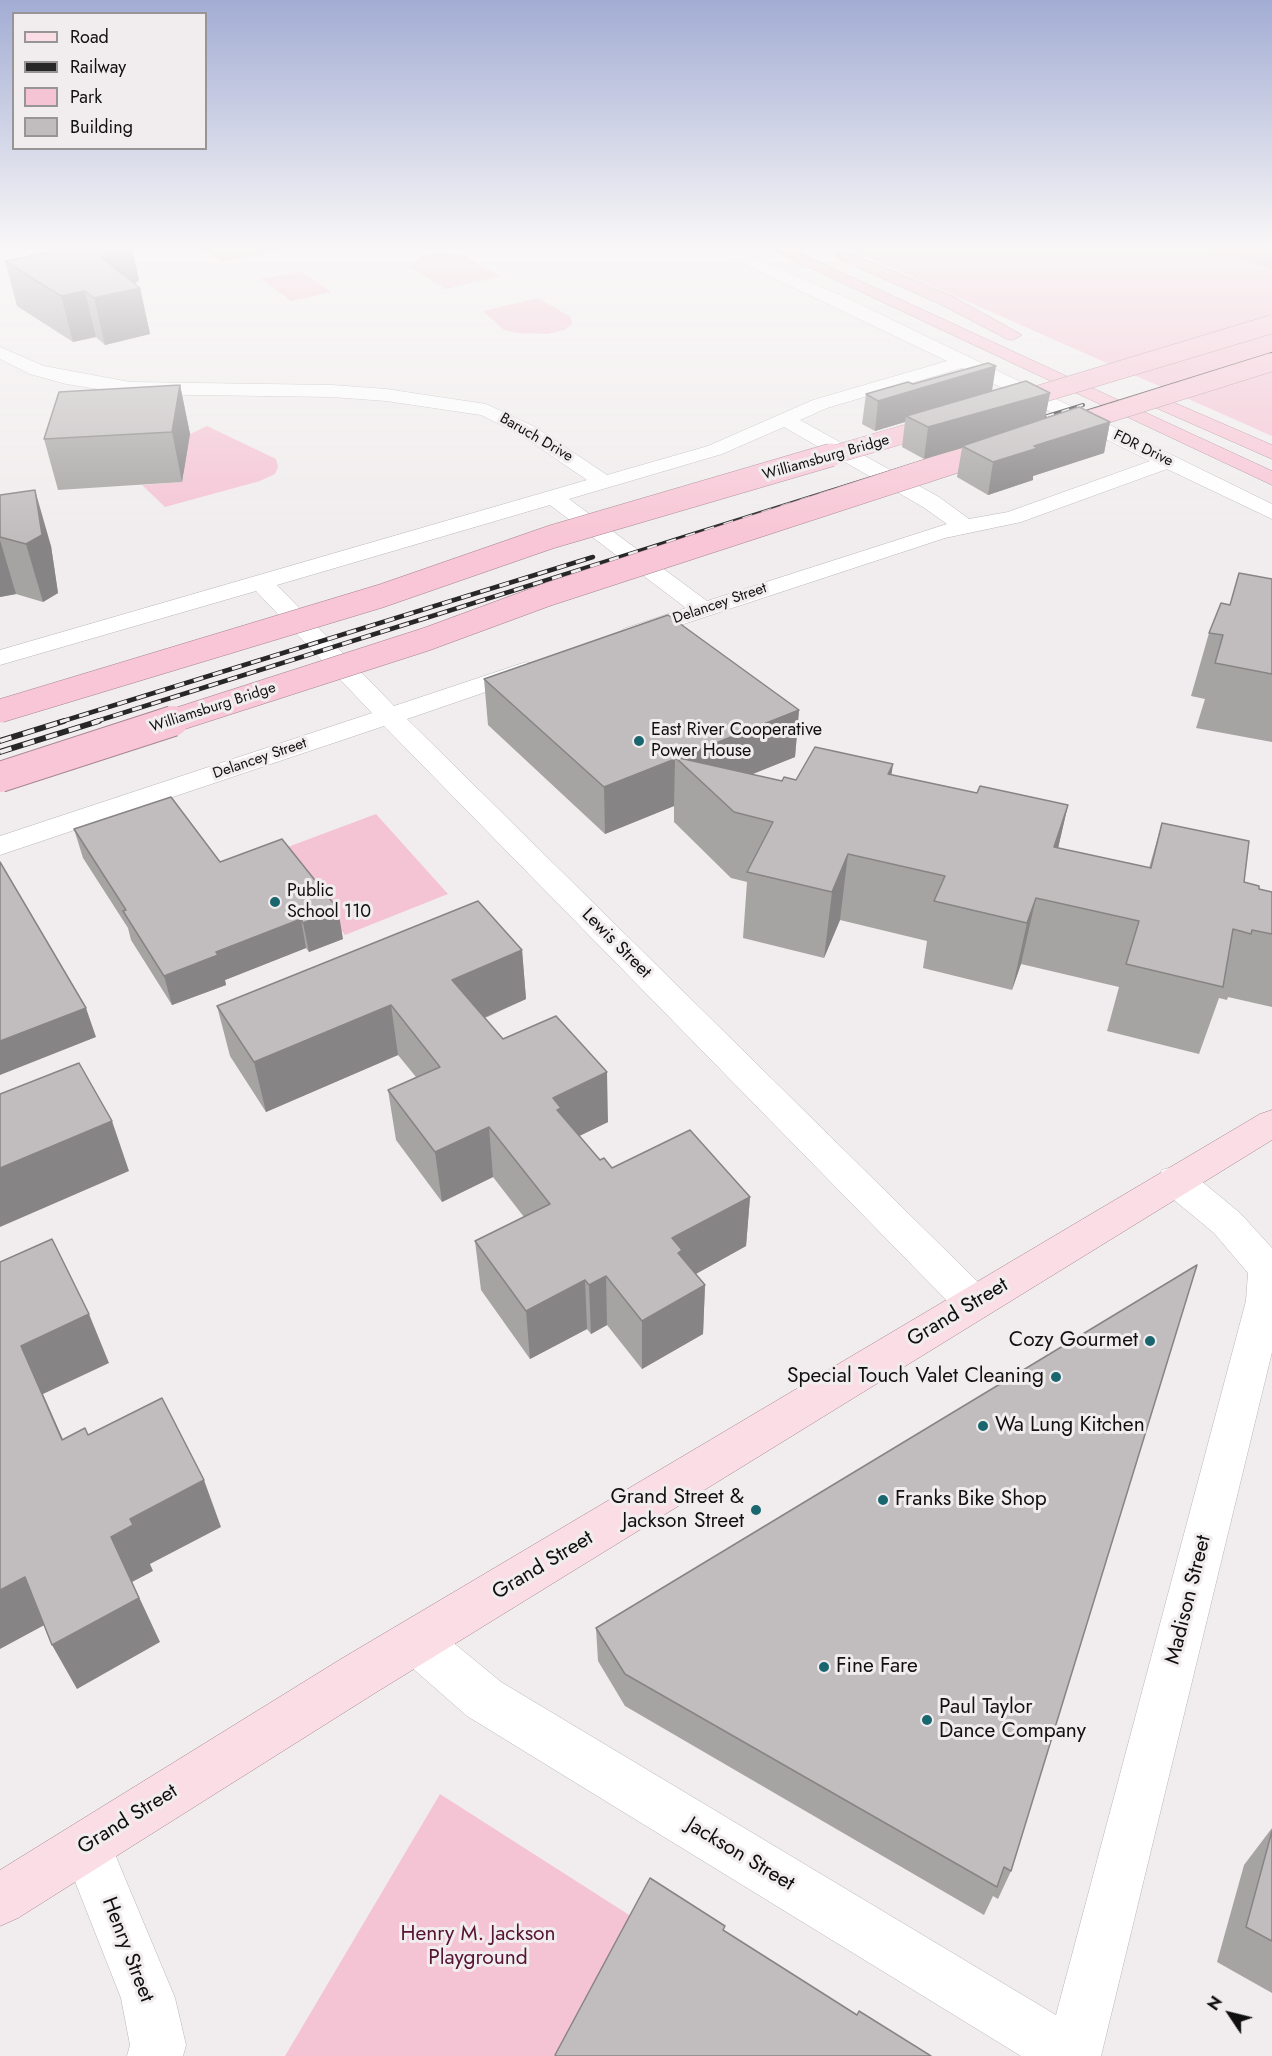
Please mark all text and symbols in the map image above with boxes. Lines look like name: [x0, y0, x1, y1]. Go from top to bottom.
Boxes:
legend: [12, 12, 207, 150]
text: Road: [70, 24, 109, 50]
text: Railway: [70, 54, 126, 80]
text: Park: [70, 84, 102, 110]
text: Building: [70, 114, 133, 140]
street label: Baruch Drive: [496, 410, 576, 466]
street label: FDR Drive: [1110, 427, 1176, 471]
street label: Williamsburg Bridge: [760, 431, 892, 485]
street label: Delancey Street: [671, 580, 769, 628]
street label: Williamsburg Bridge: [148, 679, 278, 737]
place label: East River Cooperative Power House: [651, 720, 822, 762]
marker: East River Cooperative Power House: [632, 734, 646, 748]
street label: Delancey Street: [211, 735, 309, 783]
place label: Public School 110: [287, 881, 371, 924]
marker: Public School 110: [268, 895, 282, 909]
street label: Lewis Street: [577, 905, 655, 983]
street label: Grand Street: [903, 1273, 1013, 1353]
place label: Cozy Gourmet: [1009, 1328, 1138, 1354]
marker: Cozy Gourmet: [1143, 1334, 1157, 1348]
place label: Special Touch Valet Cleaning: [787, 1364, 1044, 1390]
marker: Special Touch Valet Cleaning: [1049, 1370, 1063, 1384]
place label: Wa Lung Kitchen: [995, 1413, 1145, 1439]
marker: Wa Lung Kitchen: [976, 1419, 990, 1433]
place label: Grand Street & Jackson Street: [611, 1485, 744, 1535]
place label: Franks Bike Shop: [895, 1487, 1047, 1513]
marker: Franks Bike Shop: [876, 1493, 890, 1507]
marker: Grand Street & Jackson Street: [749, 1503, 763, 1517]
street label: Grand Street: [488, 1526, 598, 1606]
street label: Madison Street: [1161, 1533, 1217, 1667]
place label: Fine Fare: [836, 1654, 918, 1680]
marker: Fine Fare: [817, 1660, 831, 1674]
place label: Paul Taylor Dance Company: [939, 1695, 1086, 1745]
marker: Paul Taylor Dance Company: [920, 1713, 934, 1727]
street label: Grand Street: [73, 1779, 183, 1861]
street label: Jackson Street: [681, 1813, 799, 1897]
street label: Henry Street: [95, 1894, 159, 2006]
park label: Henry M. Jackson Playground: [400, 1922, 556, 1972]
north arrow: [1200, 1984, 1260, 2044]
text: N: [1202, 1992, 1228, 2015]

